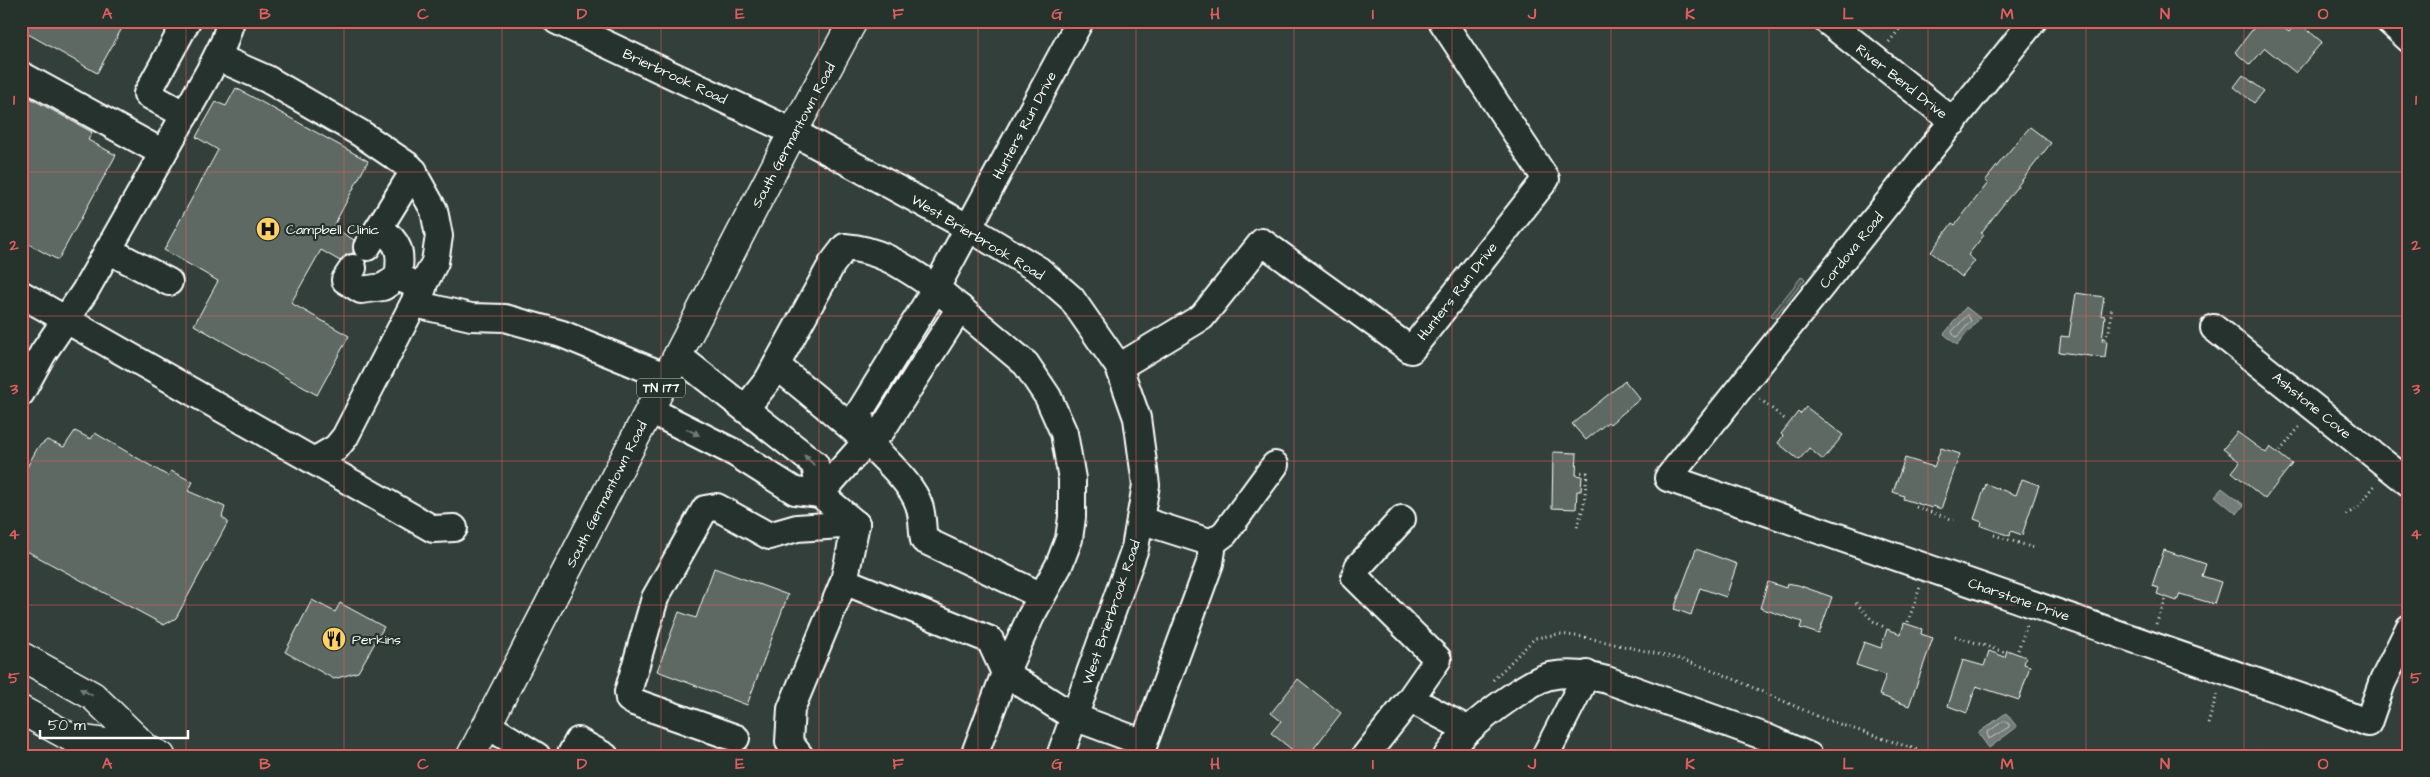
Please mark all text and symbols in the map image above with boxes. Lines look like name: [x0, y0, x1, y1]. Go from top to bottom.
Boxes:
text: A: [102, 3, 113, 25]
text: B: [259, 3, 271, 25]
text: C: [417, 3, 429, 25]
text: D: [577, 3, 588, 25]
text: E: [735, 3, 745, 25]
text: F: [892, 3, 904, 25]
text: G: [1051, 3, 1063, 25]
text: H: [1210, 3, 1220, 25]
text: I: [1372, 3, 1374, 25]
text: J: [1527, 3, 1537, 25]
text: K: [1685, 3, 1695, 25]
text: L: [1842, 3, 1854, 25]
text: M: [2000, 3, 2014, 25]
text: N: [2160, 3, 2170, 25]
text: O: [2318, 3, 2329, 25]
street label: River Bend Drive: [1851, 40, 1952, 124]
street label: Brierbrook Road: [619, 44, 730, 110]
street label: South Germantown Road: [747, 59, 841, 212]
street label: Hunters Run Drive: [988, 68, 1062, 183]
text: 1: [13, 89, 16, 111]
text: 1: [2415, 89, 2418, 111]
street label: West Brierbrook Road: [907, 190, 1048, 286]
street label: Cordova Road: [1815, 208, 1889, 293]
hospital icon: Campbell Clinic: [255, 216, 281, 242]
place label: Campbell Clinic: [286, 220, 380, 240]
text: 2: [8, 234, 19, 256]
text: 2: [2410, 234, 2421, 256]
street label: Hunters Run Drive: [1413, 238, 1503, 345]
street label: Ashstone Cove: [2268, 368, 2355, 444]
text: 3: [9, 378, 19, 400]
road number: TN 177: [637, 378, 685, 398]
text: 3: [2411, 378, 2421, 400]
street label: South Germantown Road: [561, 418, 653, 571]
one-way arrow: [686, 428, 700, 436]
one-way arrow: [803, 454, 815, 466]
text: 4: [9, 523, 20, 545]
text: 4: [2411, 523, 2422, 545]
street label: West Brierbrook Road: [1078, 537, 1146, 687]
street label: Charstone Drive: [1965, 573, 2073, 627]
restaurant icon: Perkins: [321, 626, 347, 652]
place label: Perkins: [352, 630, 401, 650]
text: 5: [8, 667, 20, 689]
text: 5: [2410, 667, 2422, 689]
one-way arrow: [79, 687, 92, 696]
scale bar: [40, 707, 188, 739]
text: 50 m: [48, 715, 86, 736]
text: A: [102, 753, 113, 775]
text: B: [259, 753, 271, 775]
text: C: [417, 753, 429, 775]
text: D: [577, 753, 588, 775]
text: E: [735, 753, 745, 775]
text: F: [892, 753, 904, 775]
text: G: [1051, 753, 1063, 775]
text: H: [1210, 753, 1220, 775]
text: I: [1372, 753, 1374, 775]
text: J: [1527, 753, 1537, 775]
text: K: [1685, 753, 1695, 775]
text: L: [1842, 753, 1854, 775]
text: M: [2000, 753, 2014, 775]
text: N: [2160, 753, 2170, 775]
text: O: [2318, 753, 2329, 775]

